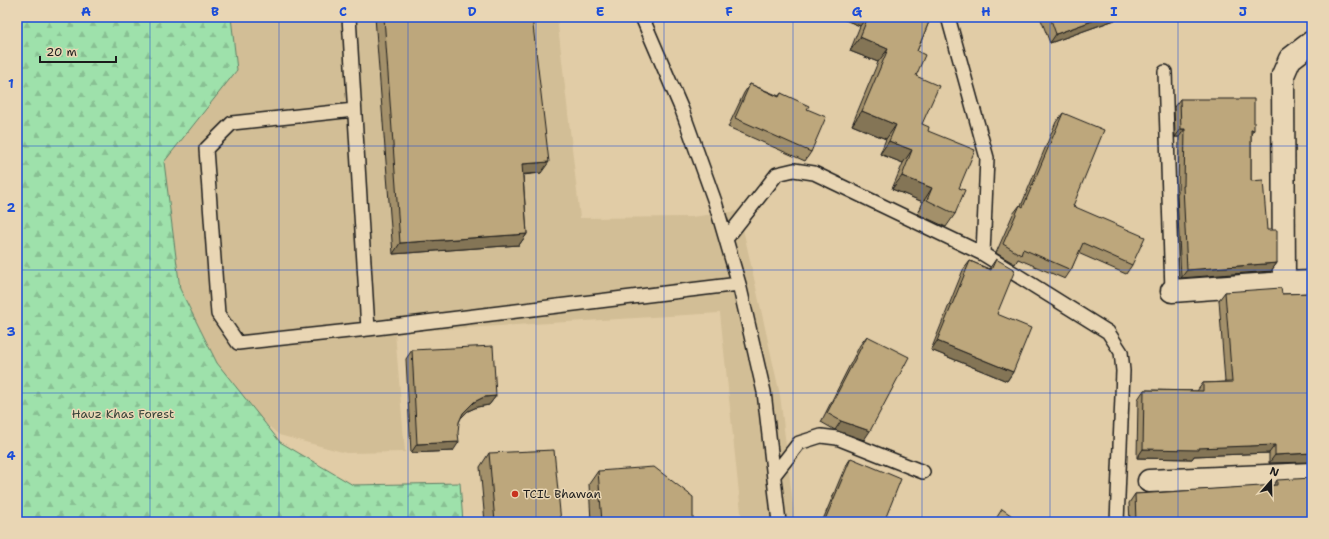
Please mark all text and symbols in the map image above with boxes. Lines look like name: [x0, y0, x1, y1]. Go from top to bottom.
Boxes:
text: A: [81, 3, 91, 20]
text: B: [211, 3, 219, 20]
text: C: [339, 3, 347, 20]
text: D: [467, 3, 477, 20]
text: E: [596, 3, 605, 20]
text: F: [725, 3, 733, 20]
text: G: [852, 3, 863, 20]
text: H: [981, 3, 991, 20]
text: I: [1110, 3, 1118, 20]
text: J: [1239, 3, 1247, 20]
scale bar: [40, 38, 116, 64]
text: 20 m: [46, 44, 77, 60]
text: 1: [8, 75, 14, 92]
text: 2: [6, 199, 16, 216]
text: 3: [6, 323, 16, 340]
park label: Hauz Khas Forest: [72, 406, 174, 422]
text: 4: [6, 447, 16, 464]
north arrow: [1251, 461, 1291, 501]
text: N: [1268, 464, 1281, 481]
place label: TCIL Bhawan: [523, 486, 601, 502]
marker: TCIL Bhawan: [510, 489, 520, 499]

